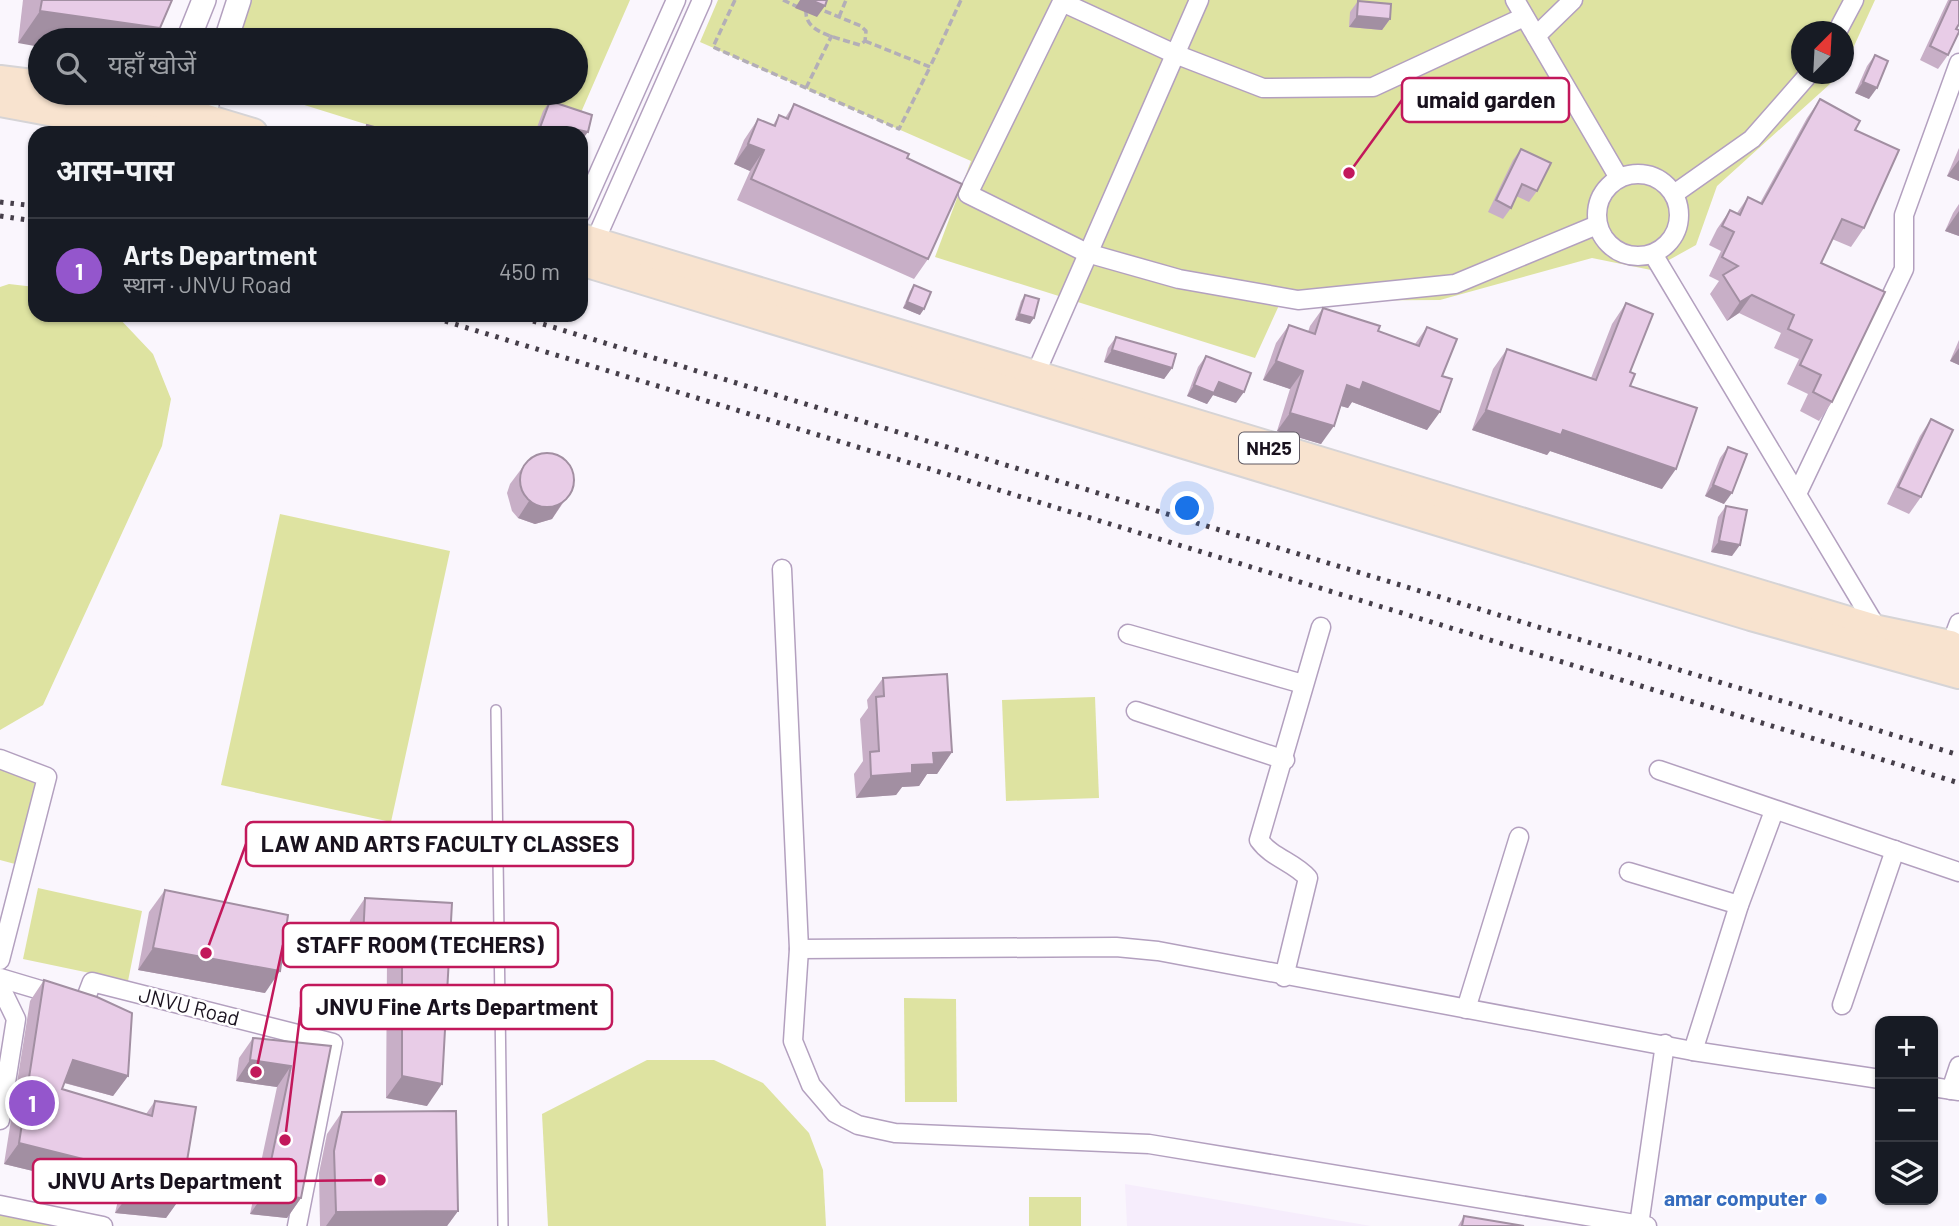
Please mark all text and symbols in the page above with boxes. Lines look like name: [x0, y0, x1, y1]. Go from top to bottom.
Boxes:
north arrow: [1791, 21, 1854, 84]
search box: [28, 28, 588, 105]
icon: search: [52, 48, 90, 86]
text: यहाँ खोजें: [108, 48, 196, 79]
callout: umaid garden: [1402, 78, 1569, 122]
text: umaid garden: [1417, 85, 1555, 113]
text: आस-पास: [56, 151, 174, 187]
text: Arts Department: [123, 239, 317, 270]
text: 1: [75, 257, 83, 285]
text: 450 m: [499, 257, 560, 285]
text: स्थान · JNVU Road: [123, 270, 292, 298]
road number: NH25: [1239, 432, 1299, 463]
your location: [1170, 491, 1204, 525]
callout: LAW AND ARTS FACULTY CLASSES: [246, 822, 633, 866]
text: LAW AND ARTS FACULTY CLASSES: [261, 829, 619, 857]
callout: STAFF ROOM (TECHERS): [283, 923, 558, 967]
text: STAFF ROOM (TECHERS): [296, 930, 544, 958]
street label: JNVU Road: [136, 981, 242, 1030]
callout: JNVU Fine Arts Department: [301, 985, 612, 1029]
text: JNVU Fine Arts Department: [316, 992, 598, 1020]
map controls: [1875, 1016, 1938, 1205]
button: +: [1875, 1016, 1938, 1079]
pin: 1: [9, 1077, 55, 1129]
button: −: [1875, 1079, 1938, 1142]
button: layers: [1875, 1142, 1938, 1205]
callout: JNVU Arts Department: [33, 1159, 296, 1203]
text: JNVU Arts Department: [48, 1166, 282, 1194]
place label: amar computer: [1664, 1185, 1807, 1210]
marker: amar computer: [1813, 1191, 1829, 1207]

